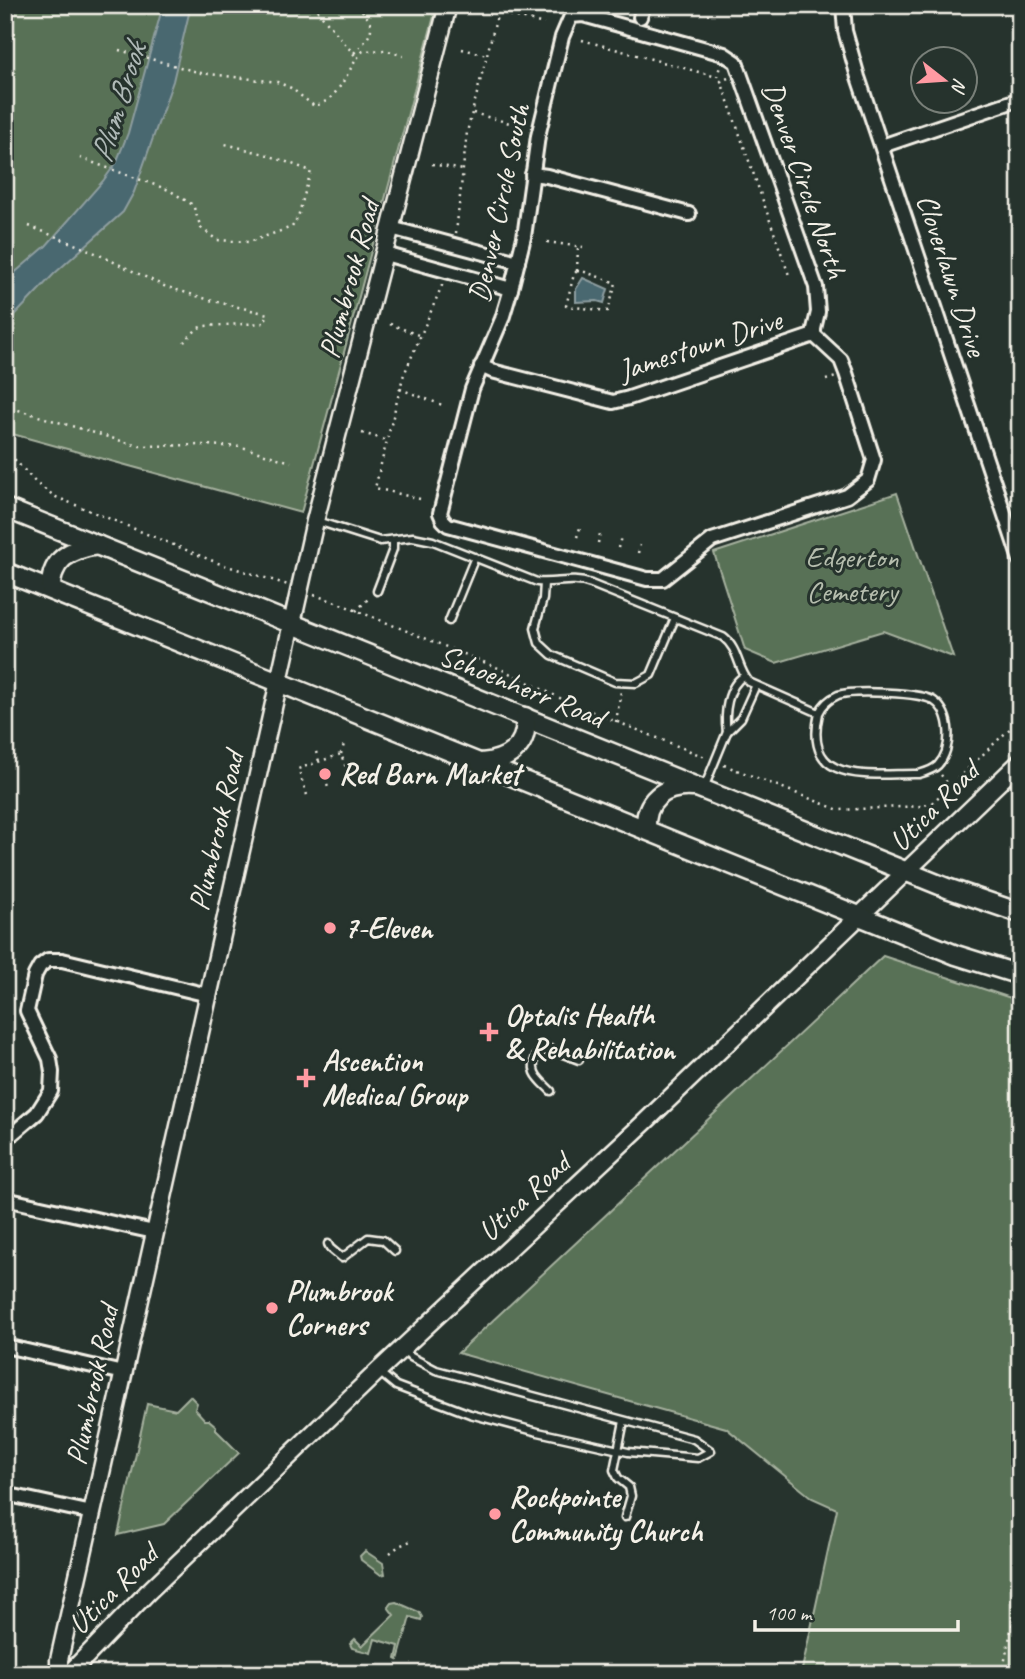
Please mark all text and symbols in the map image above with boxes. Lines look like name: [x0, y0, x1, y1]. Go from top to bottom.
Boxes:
water label: Plum Brook: [81, 34, 157, 167]
north arrow: [909, 46, 979, 116]
text: N: [945, 76, 972, 97]
street label: Denver Circle North: [754, 77, 856, 283]
street label: Denver Circle South: [459, 99, 539, 306]
street label: Cloverlawn Drive: [908, 189, 997, 363]
street label: Plumbrook Road: [310, 192, 389, 362]
street label: Jamestown Drive: [612, 300, 789, 390]
park label: Edgerton Cemetery: [806, 538, 900, 610]
street label: Schoenherr Road: [434, 636, 614, 738]
street label: Plumbrook Road: [179, 744, 254, 914]
street label: Utica Road: [881, 750, 990, 859]
place label: Red Barn Market: [339, 755, 526, 793]
marker: Red Barn Market: [317, 766, 333, 782]
place label: 7-Eleven: [344, 909, 434, 947]
marker: 7-Eleven: [322, 920, 338, 936]
place label: Optalis Health & Rehabilitation: [505, 996, 677, 1068]
marker: Optalis Health & Rehabilitation: [479, 1022, 499, 1042]
place label: Ascention Medical Group: [322, 1042, 469, 1114]
marker: Ascention Medical Group: [296, 1068, 316, 1088]
street label: Utica Road: [470, 1142, 581, 1249]
place label: Plumbrook Corners: [286, 1272, 395, 1344]
street label: Plumbrook Road: [57, 1298, 128, 1468]
marker: Plumbrook Corners: [264, 1300, 280, 1316]
place label: Rockpointe Community Church: [509, 1478, 704, 1551]
marker: Rockpointe Community Church: [487, 1506, 503, 1522]
street label: Utica Road: [60, 1533, 169, 1642]
scale bar: [755, 1588, 958, 1632]
text: 100 m: [766, 1600, 813, 1626]

